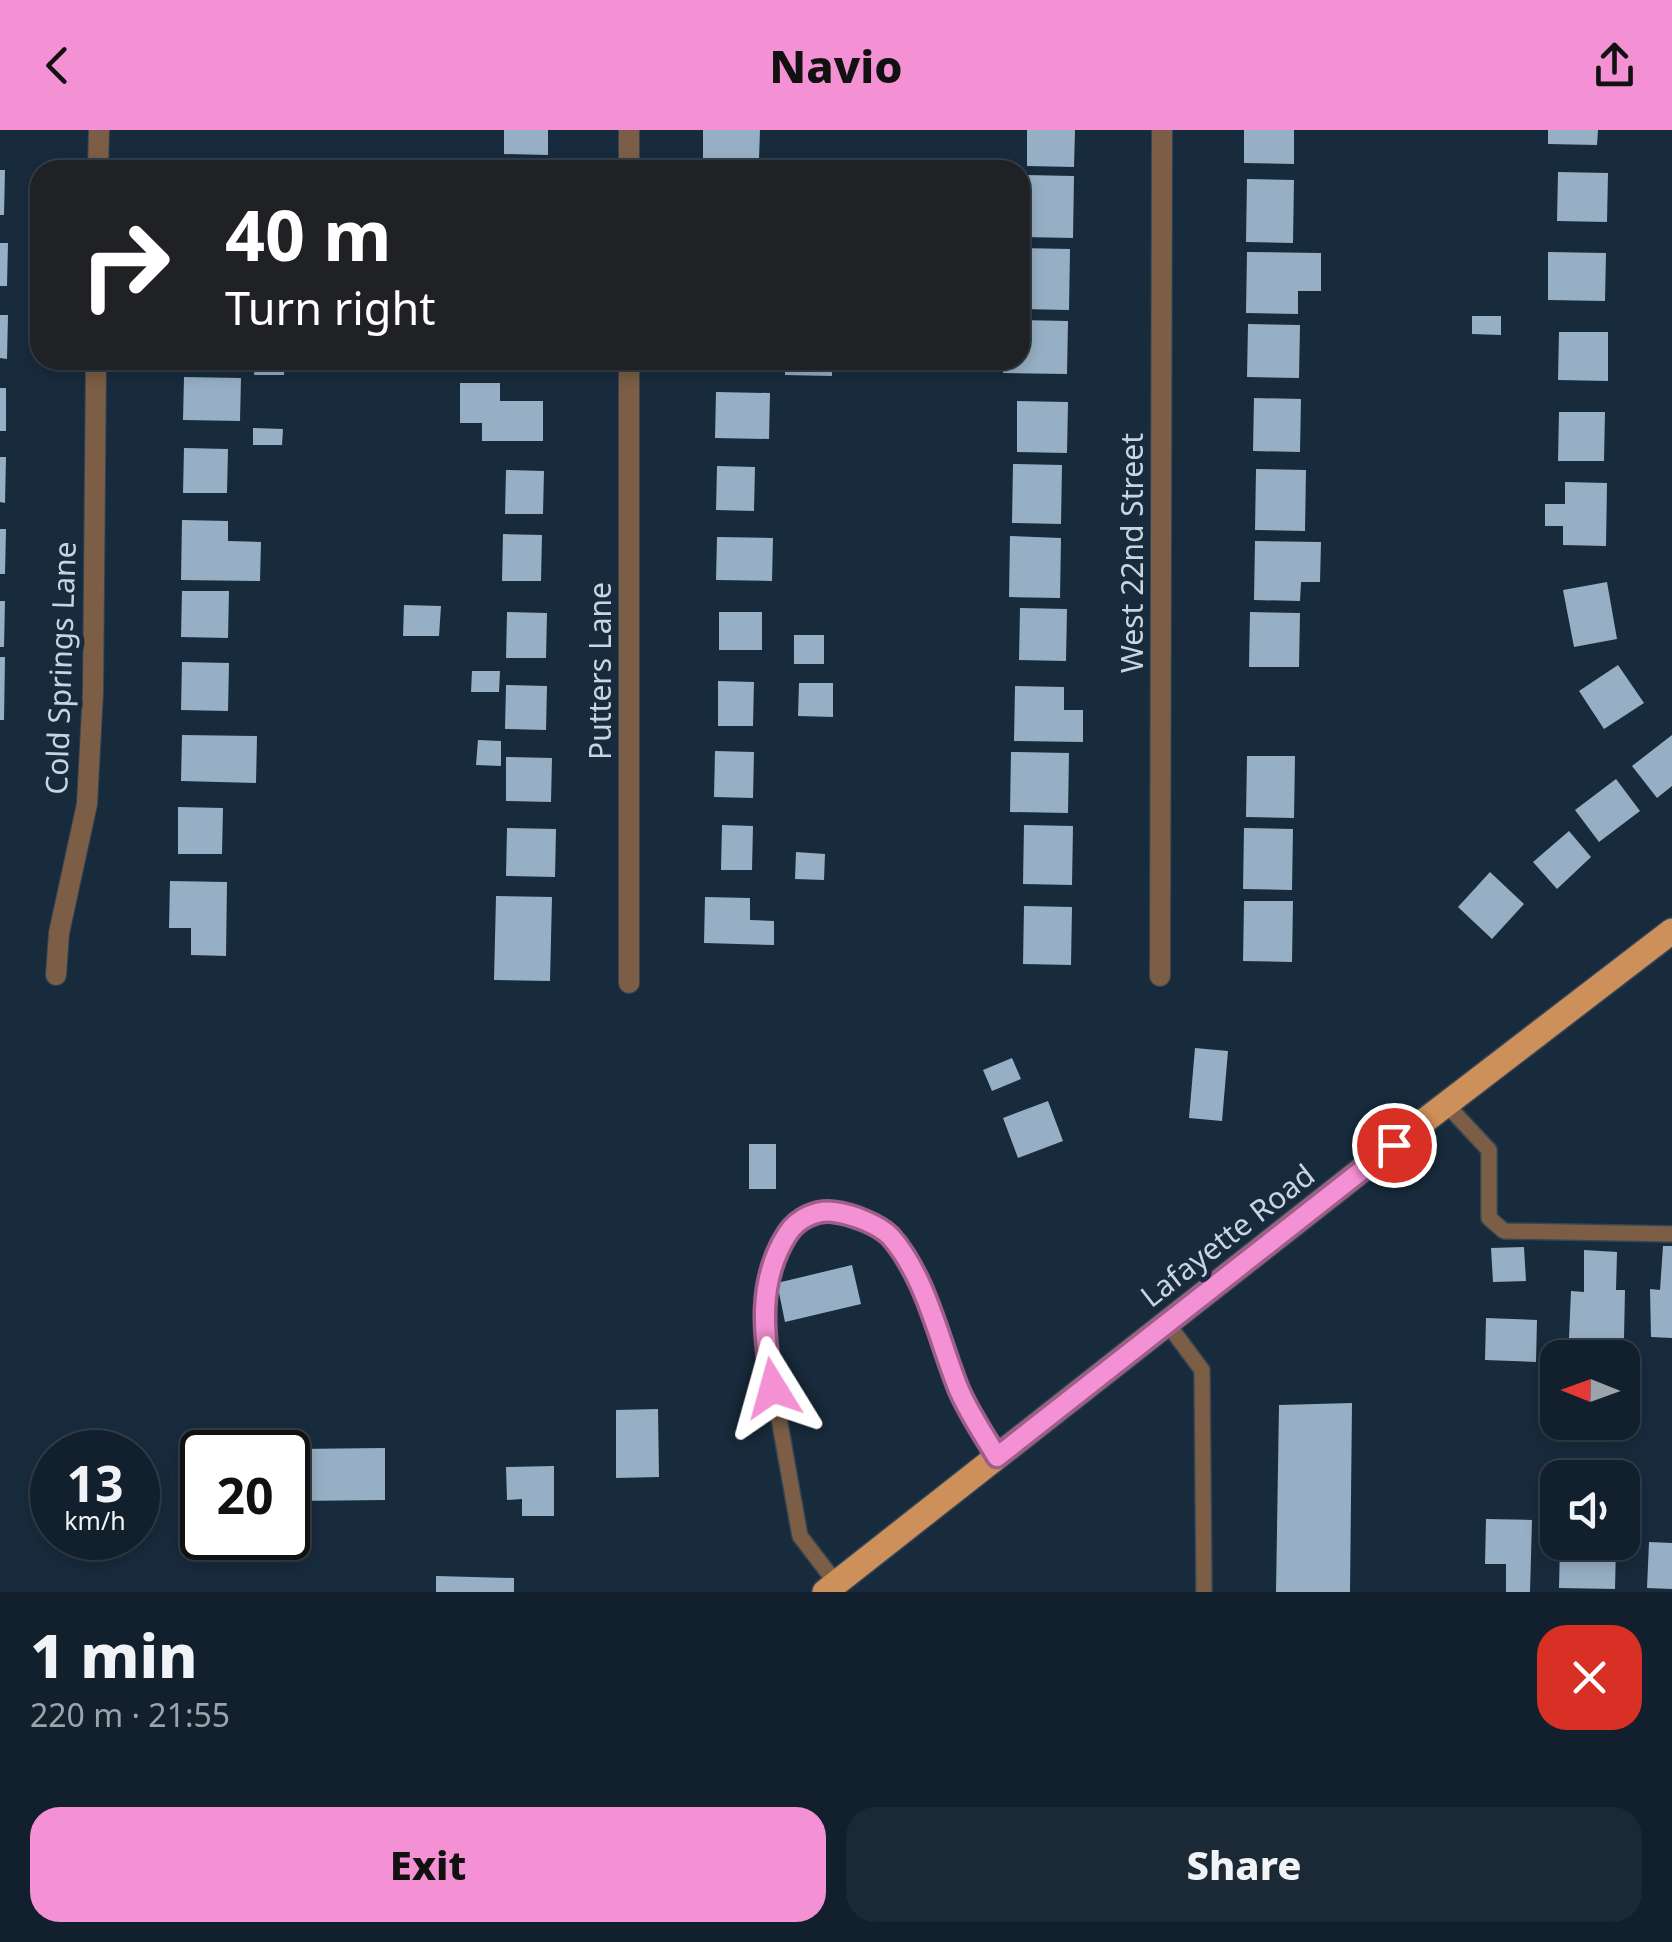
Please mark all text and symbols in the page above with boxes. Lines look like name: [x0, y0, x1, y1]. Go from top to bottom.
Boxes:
text: Navio: [769, 35, 903, 96]
icon: back: [30, 38, 85, 93]
icon: share: [1587, 38, 1642, 93]
text: 40 m: [225, 186, 392, 282]
icon: right: [60, 200, 190, 330]
text: Turn right: [225, 277, 436, 338]
street label: West 22nd Street: [1111, 433, 1152, 673]
street label: Cold Springs Lane: [35, 541, 85, 795]
street label: Putters Lane: [579, 582, 620, 760]
pin: [1352, 1103, 1437, 1188]
icon: arrive: [1367, 1118, 1422, 1173]
street label: Lafayette Road: [1131, 1154, 1323, 1316]
position arrow: [721, 1336, 825, 1440]
north arrow: [1540, 1340, 1640, 1440]
map controls: [1540, 1340, 1640, 1560]
speed limit sign: 20: [180, 1430, 310, 1560]
text: 13: [66, 1449, 124, 1517]
button: sound: [1540, 1460, 1640, 1560]
text: km/h: [64, 1503, 126, 1537]
text: 1 min: [30, 1614, 198, 1696]
button: close: [1537, 1625, 1642, 1730]
text: 220 m · 21:55: [30, 1693, 230, 1736]
button: Exit: [30, 1807, 826, 1922]
button: Share: [846, 1807, 1642, 1922]

